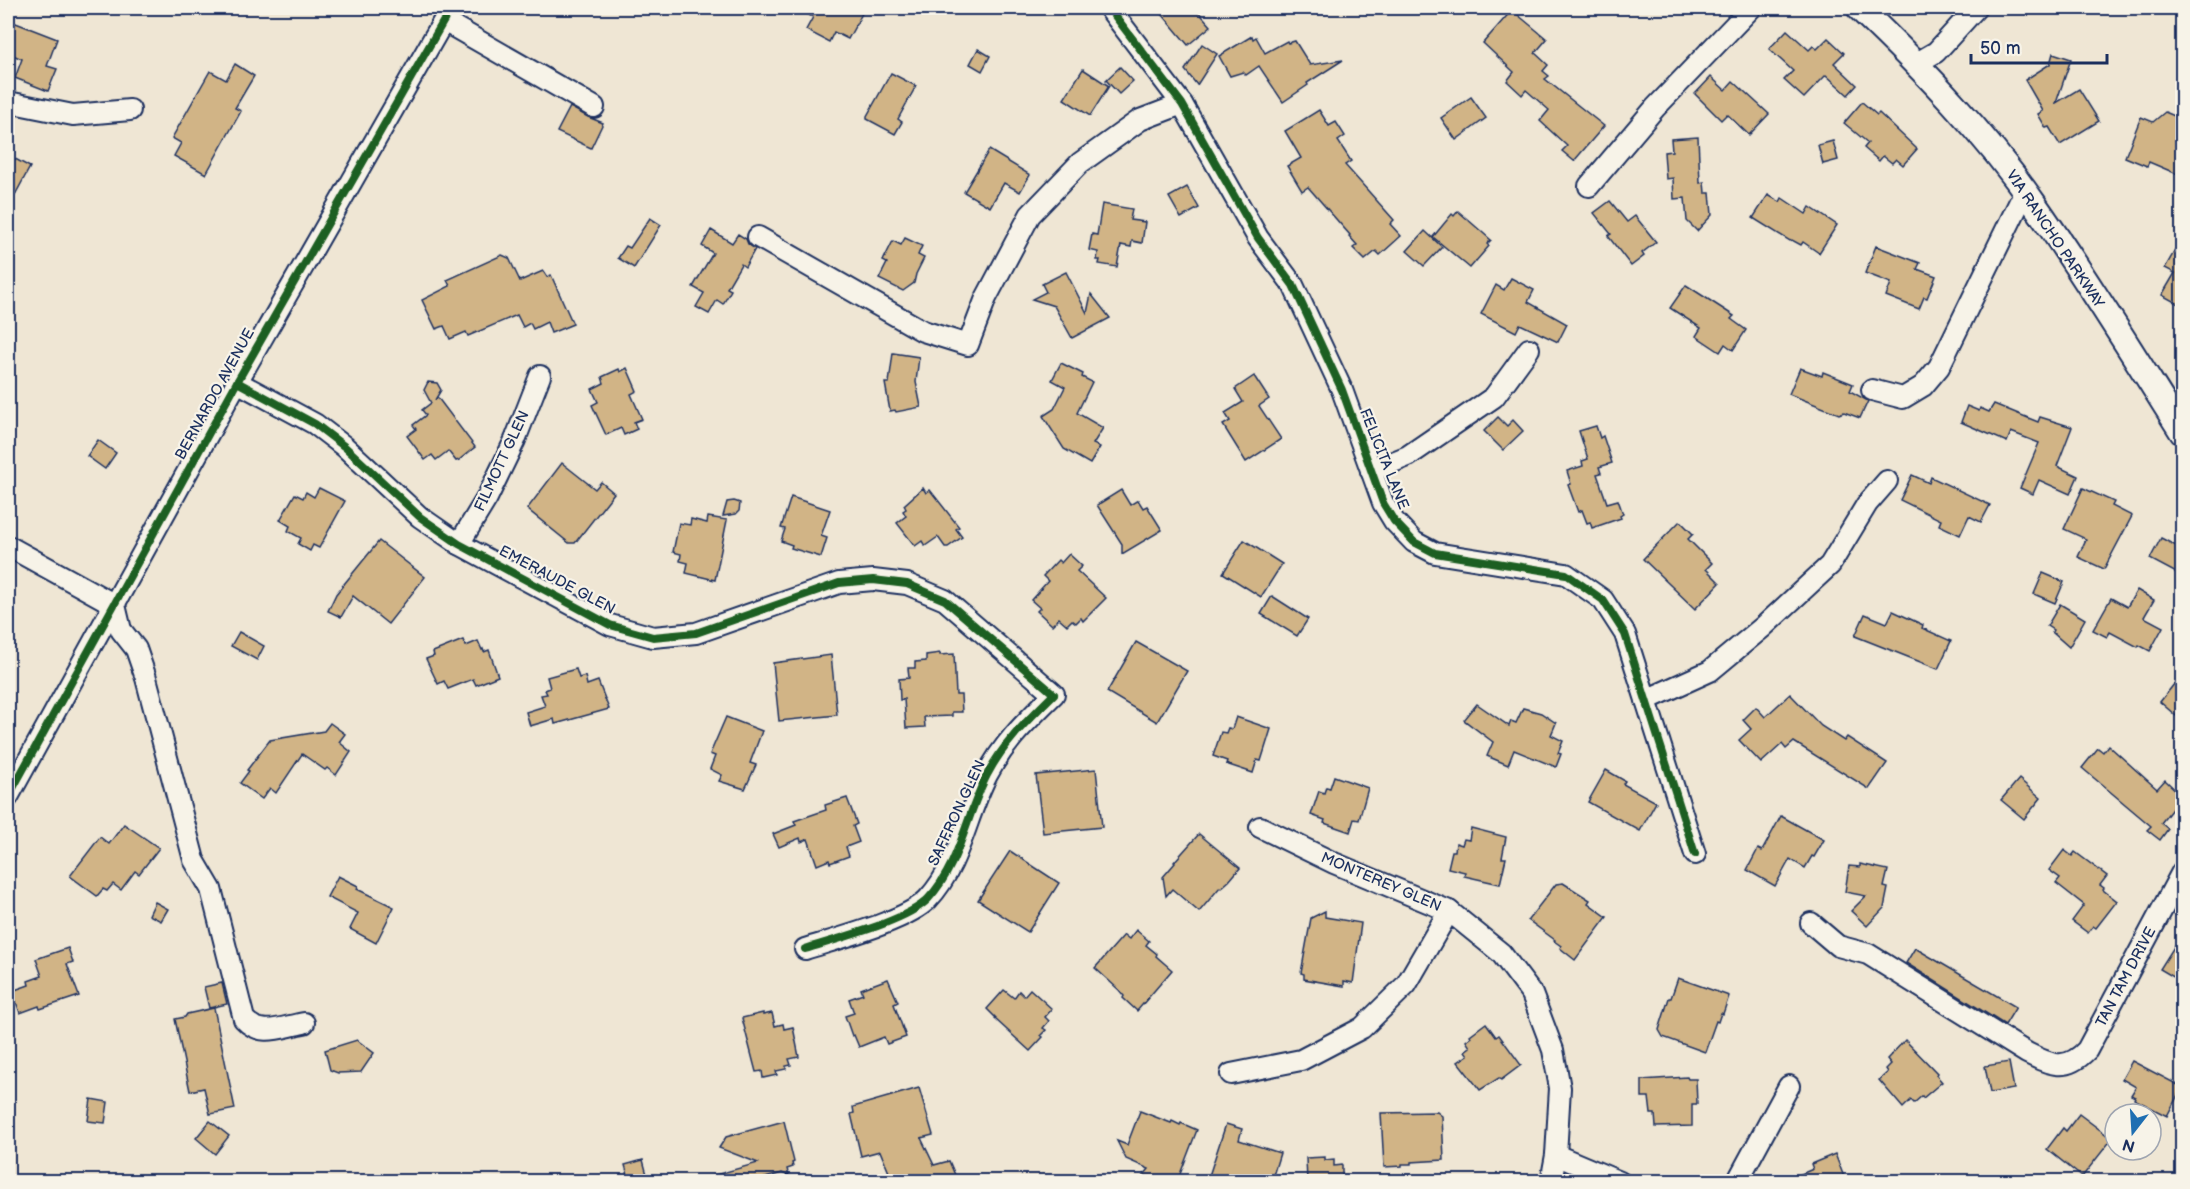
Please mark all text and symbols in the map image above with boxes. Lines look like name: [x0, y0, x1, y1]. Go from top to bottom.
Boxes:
scale bar: [1971, 27, 2108, 65]
text: 50 m: [1980, 38, 2021, 59]
street label: VIA RANCHO PARKWAY: [2002, 166, 2108, 312]
street label: BERNARDO AVENUE: [171, 325, 259, 463]
street label: FELICITA LANE: [1355, 406, 1413, 512]
street label: FILMOTT GLEN: [470, 408, 534, 514]
street label: EMERAUDE GLEN: [496, 541, 618, 619]
street label: SAFFRON GLEN: [924, 757, 990, 869]
street label: MONTEREY GLEN: [1318, 848, 1444, 916]
street label: TAN TAM DRIVE: [2092, 924, 2160, 1030]
north arrow: [2103, 1102, 2163, 1162]
text: N: [2121, 1134, 2138, 1156]

